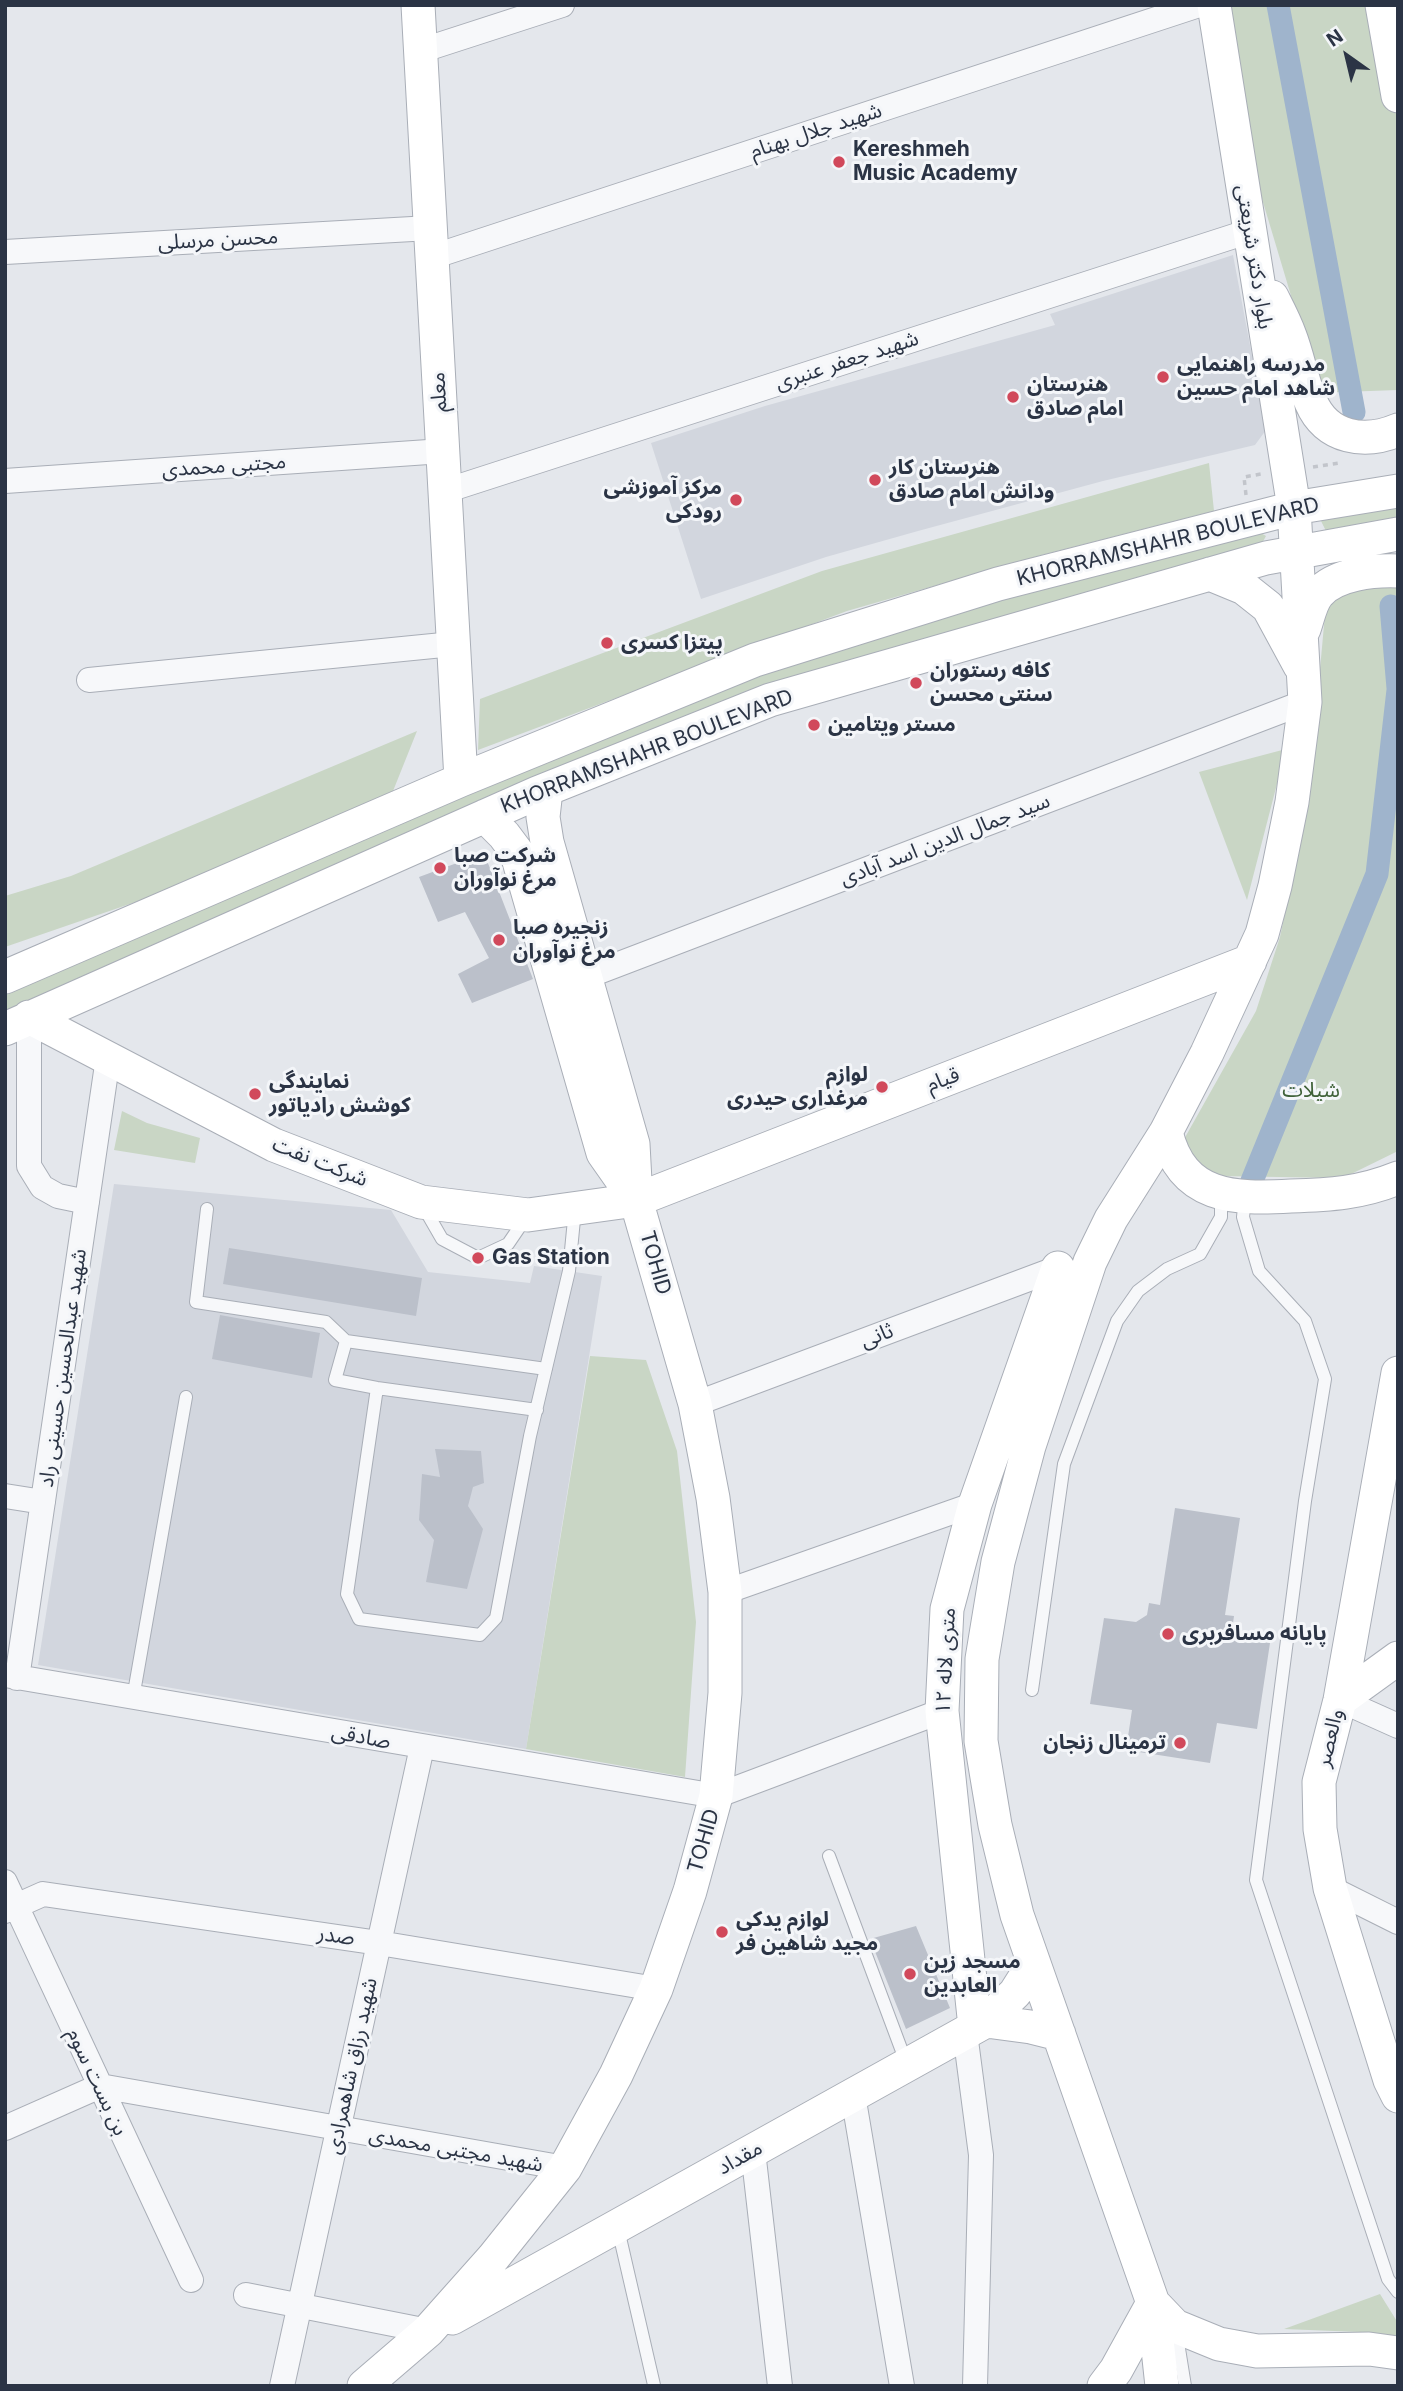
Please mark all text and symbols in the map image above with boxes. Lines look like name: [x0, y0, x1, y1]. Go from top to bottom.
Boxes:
north arrow: [1312, 21, 1382, 91]
text: N: [1323, 25, 1347, 52]
street label: شهید جلال بهنام: [747, 98, 885, 164]
place label: Kereshmeh Music Academy: [853, 137, 1018, 187]
marker: Kereshmeh Music Academy: [831, 154, 847, 170]
street label: بلوار دکتر شریعتی: [1230, 183, 1278, 331]
street label: محسن مرسلی: [157, 224, 279, 256]
street label: شهید جعفر عنبری: [772, 326, 922, 396]
place label: مدرسه راهنمایی شاهد امام حسین: [1177, 352, 1335, 402]
marker: مدرسه راهنمایی شاهد امام حسین: [1155, 369, 1171, 385]
street label: معلم: [425, 371, 453, 413]
place label: هنرستان امام صادق: [1027, 372, 1124, 422]
marker: هنرستان امام صادق: [1005, 389, 1021, 405]
street label: مجتبی محمدی: [161, 449, 287, 483]
place label: هنرستان کار ودانش امام صادق: [889, 455, 1054, 505]
marker: هنرستان کار ودانش امام صادق: [867, 472, 883, 488]
place label: مرکز آموزشی رودکی: [604, 475, 722, 525]
marker: مرکز آموزشی رودکی: [728, 492, 744, 508]
street label: KHORRAMSHAHR BOULEVARD: [1014, 492, 1322, 592]
place label: پیتزا کسری: [621, 630, 723, 656]
marker: پیتزا کسری: [599, 635, 615, 651]
place label: کافه رستوران سنتی محسن: [930, 658, 1053, 708]
marker: کافه رستوران سنتی محسن: [908, 675, 924, 691]
street label: KHORRAMSHAHR BOULEVARD: [497, 685, 797, 819]
place label: مستر ویتامین: [828, 712, 956, 738]
marker: مستر ویتامین: [806, 717, 822, 733]
street label: سید جمال الدین اسد آبادی: [836, 788, 1054, 892]
place label: شرکت صبا مرغ نوآوران: [454, 843, 557, 893]
marker: شرکت صبا مرغ نوآوران: [432, 860, 448, 876]
place label: زنجیره صبا مرغ نوآوران: [513, 915, 616, 965]
marker: زنجیره صبا مرغ نوآوران: [491, 932, 507, 948]
place label: لوازم مرغداری حیدری: [727, 1062, 868, 1112]
street label: قیام: [923, 1062, 963, 1098]
place label: نمایندگی کوشش رادیاتور: [269, 1069, 411, 1119]
park label: شیلات: [1282, 1078, 1340, 1104]
marker: لوازم مرغداری حیدری: [874, 1079, 890, 1095]
marker: نمایندگی کوشش رادیاتور: [247, 1086, 263, 1102]
street label: شرکت نفت: [269, 1132, 371, 1192]
street label: TOHID: [634, 1228, 676, 1298]
place label: Gas Station: [492, 1245, 610, 1271]
street label: شهید عبدالحسین حسینی راد: [34, 1247, 92, 1489]
marker: Gas Station: [470, 1250, 486, 1266]
street label: ثانی: [857, 1318, 897, 1354]
street label: ۱۲ متری لاله: [931, 1607, 961, 1715]
place label: پایانه مسافربری: [1182, 1621, 1327, 1647]
marker: پایانه مسافربری: [1160, 1626, 1176, 1642]
street label: والعصر: [1311, 1706, 1349, 1770]
street label: صادقی: [329, 1719, 393, 1755]
place label: ترمینال زنجان: [1043, 1730, 1166, 1756]
marker: ترمینال زنجان: [1172, 1735, 1188, 1751]
street label: TOHID: [683, 1806, 725, 1876]
place label: لوازم یدکی مجید شاهین فر: [736, 1907, 878, 1957]
street label: صدر: [316, 1921, 356, 1951]
marker: لوازم یدکی مجید شاهین فر: [714, 1924, 730, 1940]
place label: مسجد زین العابدین: [924, 1949, 1021, 1999]
marker: مسجد زین العابدین: [902, 1966, 918, 1982]
street label: شهید رزاق شاهمرادی: [321, 1976, 383, 2156]
street label: بن بست سوم: [61, 2024, 133, 2140]
street label: شهید مجتبی محمدی: [367, 2122, 545, 2178]
street label: مقداد: [713, 2135, 767, 2181]

